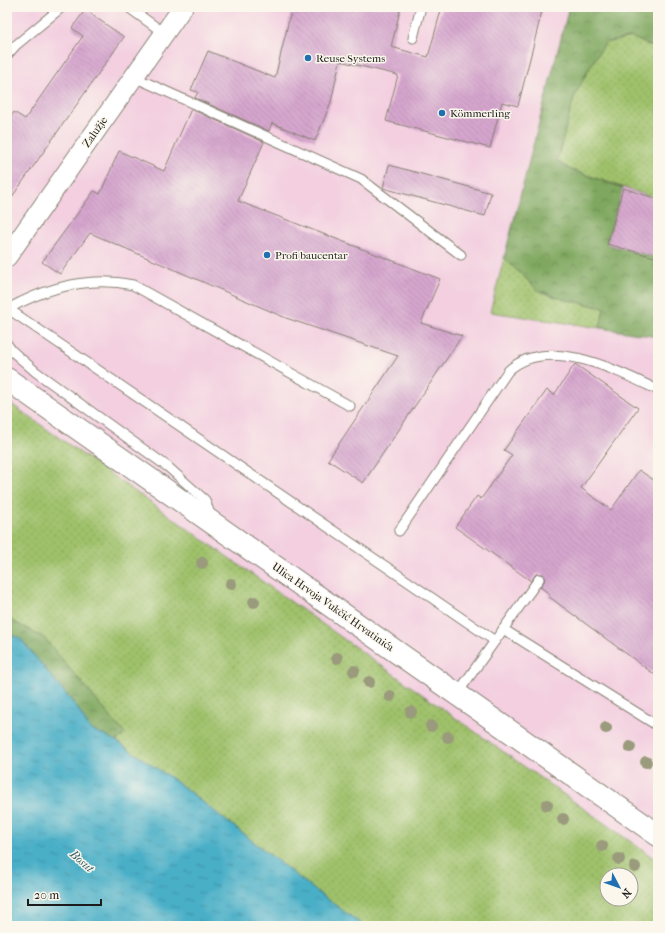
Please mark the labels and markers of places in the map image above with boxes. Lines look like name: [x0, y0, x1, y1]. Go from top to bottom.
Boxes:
place label: Reuse Systems: [316, 52, 385, 65]
marker: Reuse Systems: [303, 53, 313, 63]
place label: Kömmerling: [450, 107, 510, 120]
marker: Kömmerling: [437, 108, 447, 118]
place label: Profi baucentar: [275, 249, 348, 262]
marker: Profi baucentar: [262, 250, 272, 260]

